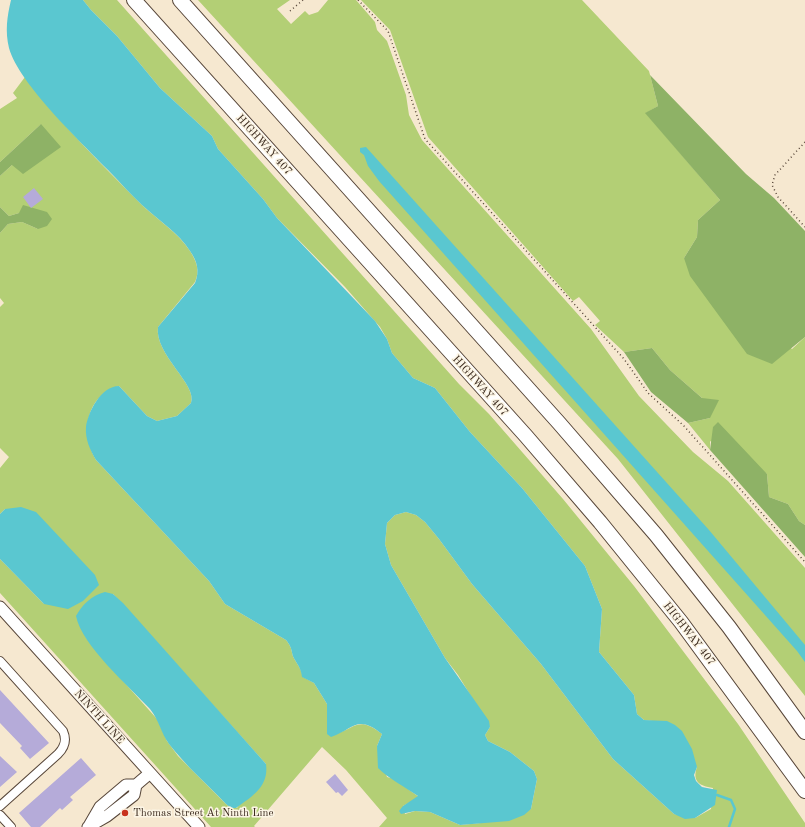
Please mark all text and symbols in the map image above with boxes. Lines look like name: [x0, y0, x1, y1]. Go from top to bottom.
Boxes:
street label: HIGHWAY 407: [233, 112, 295, 178]
street label: HIGHWAY 407: [449, 353, 511, 419]
street label: HIGHWAY 407: [660, 600, 718, 668]
street label: NINTH LINE: [71, 687, 127, 747]
place label: Thomas Street At Ninth Line: [133, 806, 274, 820]
marker: Thomas Street At Ninth Line: [120, 808, 130, 818]

